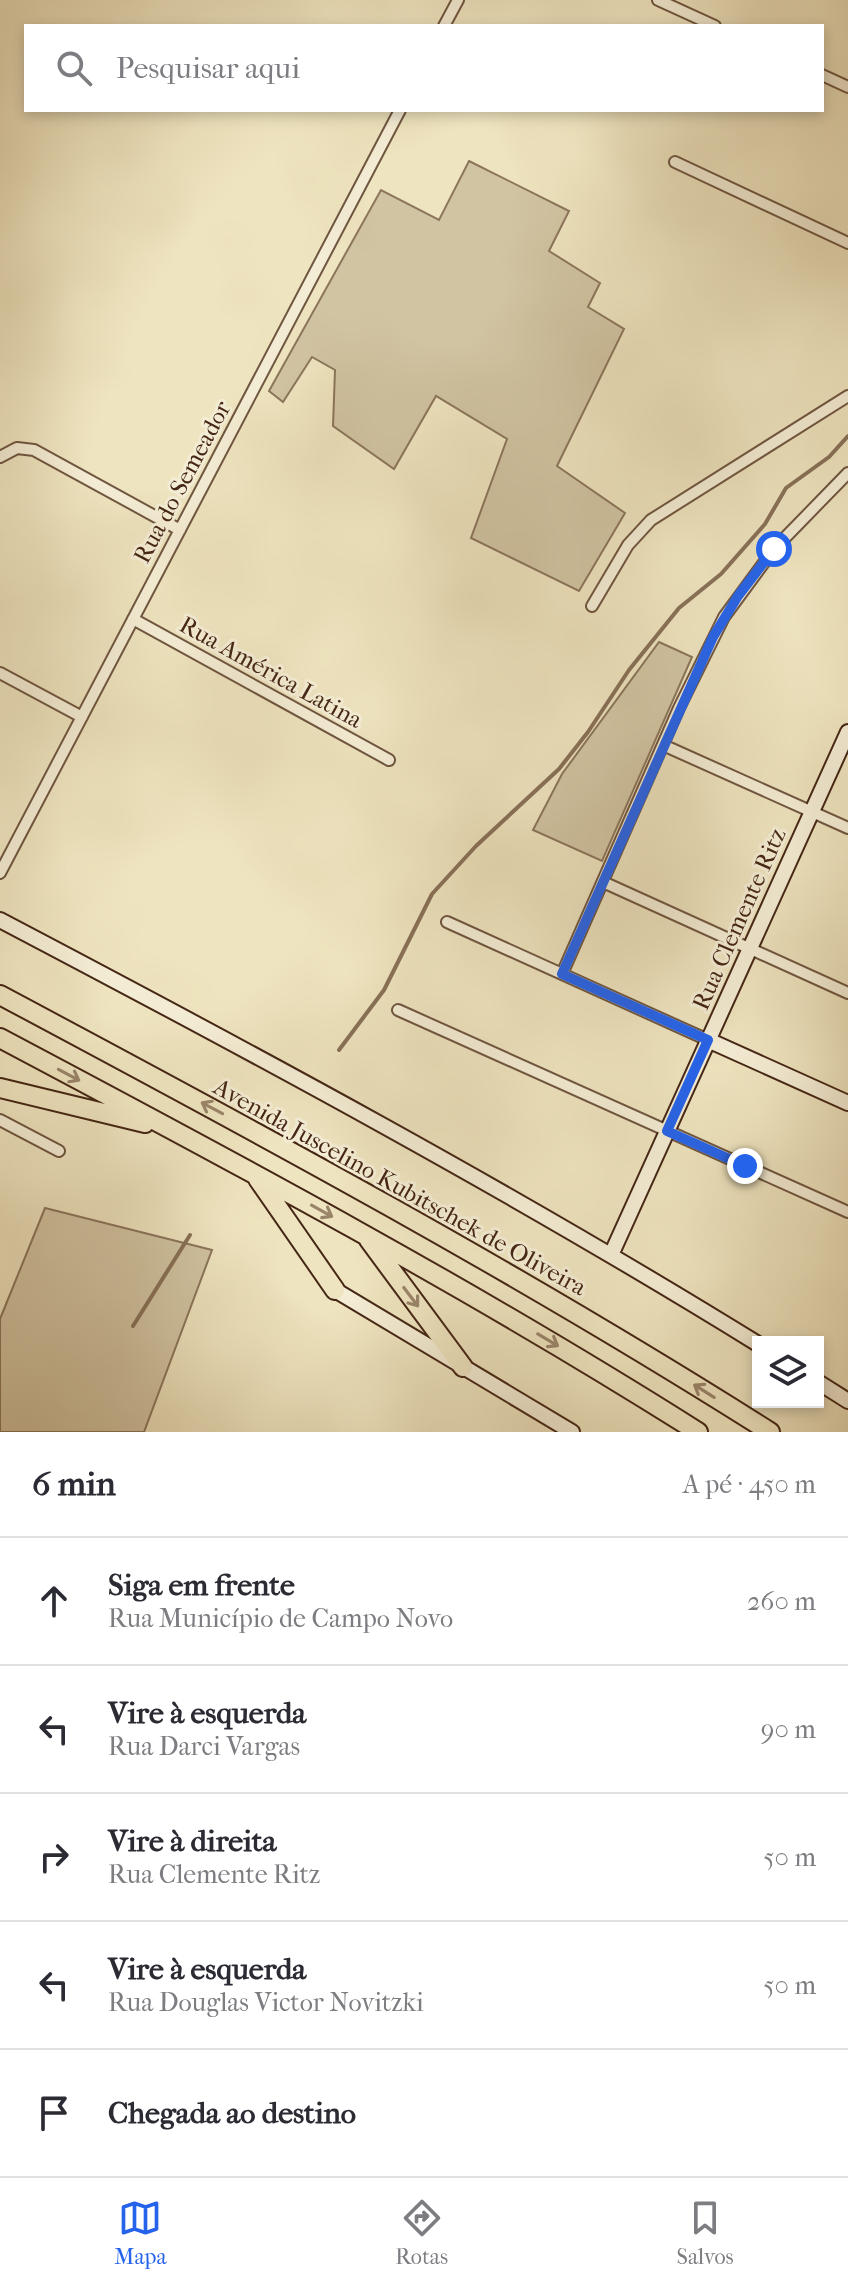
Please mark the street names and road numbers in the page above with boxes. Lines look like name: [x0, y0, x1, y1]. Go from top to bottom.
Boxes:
street label: Rua do Semeador: [127, 395, 237, 568]
street label: Rua América Latina: [175, 610, 368, 734]
street label: Rua Clemente Ritz: [686, 823, 792, 1014]
street label: Avenida Juscelino Kubitschek de Oliveira: [208, 1072, 592, 1302]

